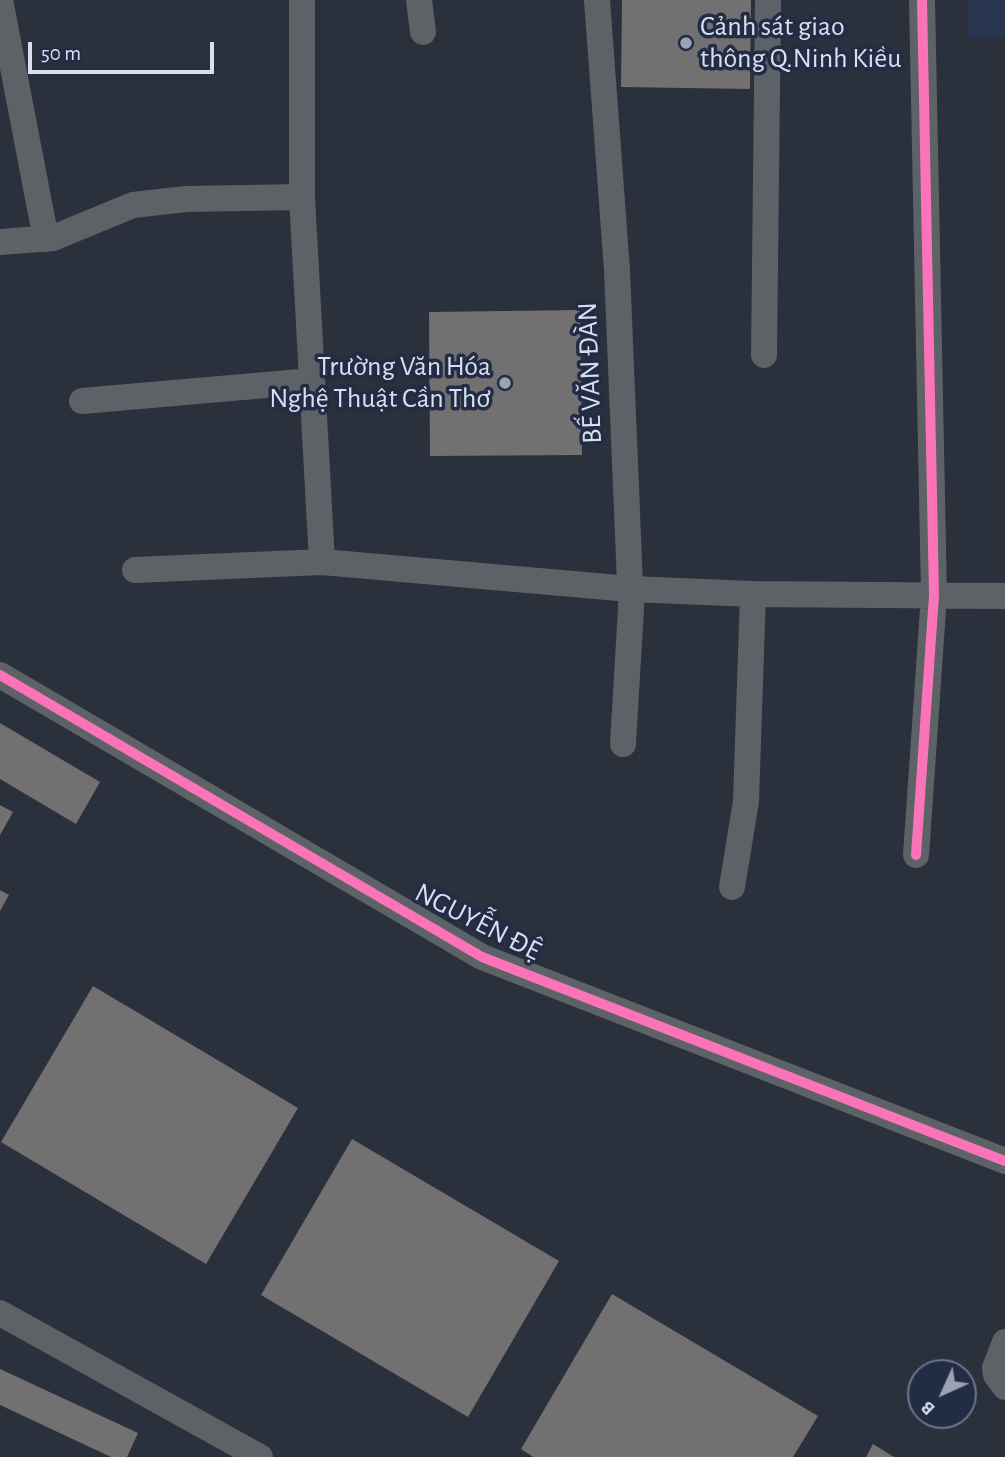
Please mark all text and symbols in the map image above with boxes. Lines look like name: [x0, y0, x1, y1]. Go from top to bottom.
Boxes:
place label: Cảnh sát giao thông Q.Ninh Kiều: [700, 10, 902, 76]
scale bar: [32, 28, 217, 72]
marker: Cảnh sát giao thông Q.Ninh Kiều: [678, 35, 694, 51]
text: 50 m: [41, 43, 81, 64]
street label: BẾ VĂN ĐÀN: [571, 302, 609, 444]
place label: Trường Văn Hóa Nghệ Thuật Cần Thơ: [269, 350, 491, 416]
marker: Trường Văn Hóa Nghệ Thuật Cần Thơ: [497, 375, 513, 391]
street label: NGUYỄN ĐỆ: [409, 876, 547, 968]
north arrow: [907, 1359, 977, 1429]
text: B: [918, 1397, 939, 1418]

